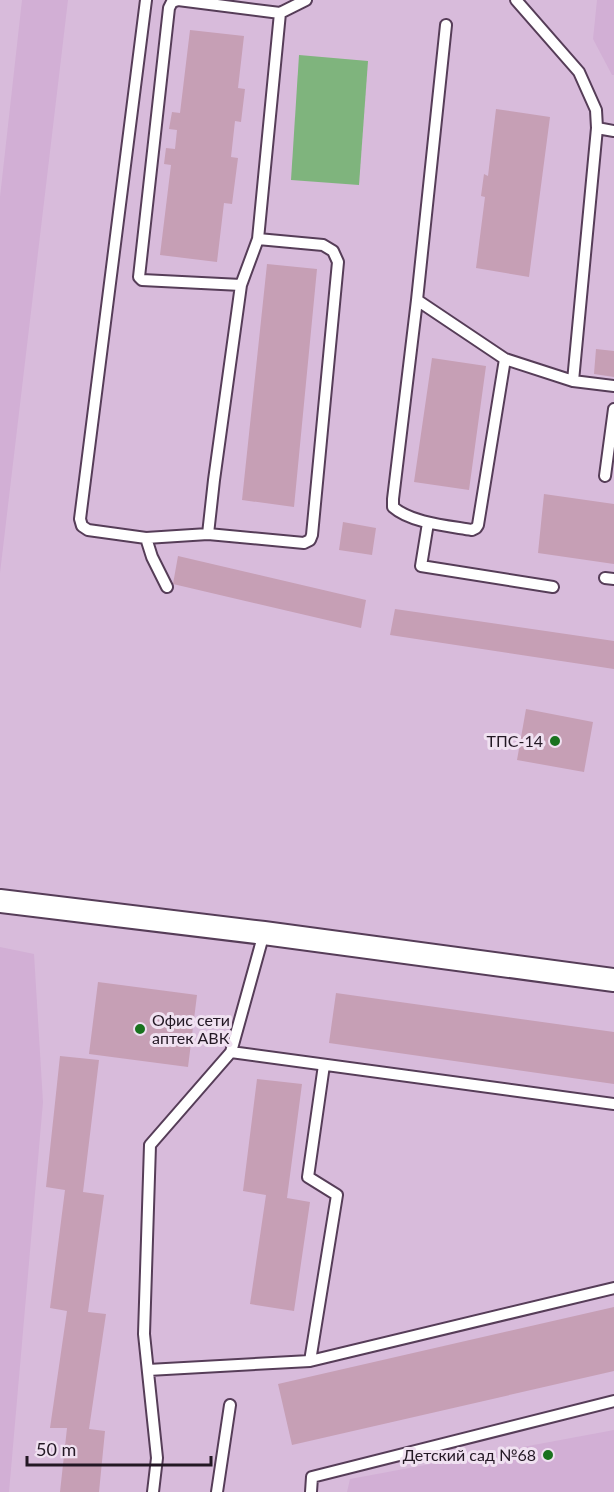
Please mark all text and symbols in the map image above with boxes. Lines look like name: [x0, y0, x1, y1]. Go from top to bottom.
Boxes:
place label: ТПС-14: [487, 731, 543, 750]
marker: ТПС-14: [548, 734, 562, 748]
place label: Офис сети аптек АВК: [152, 1010, 230, 1047]
marker: Офис сети аптек АВК: [133, 1022, 147, 1036]
scale bar: [27, 1429, 212, 1467]
text: 50 m: [36, 1438, 76, 1460]
place label: Детский сад №68: [403, 1445, 536, 1464]
marker: Детский сад №68: [541, 1448, 555, 1462]

